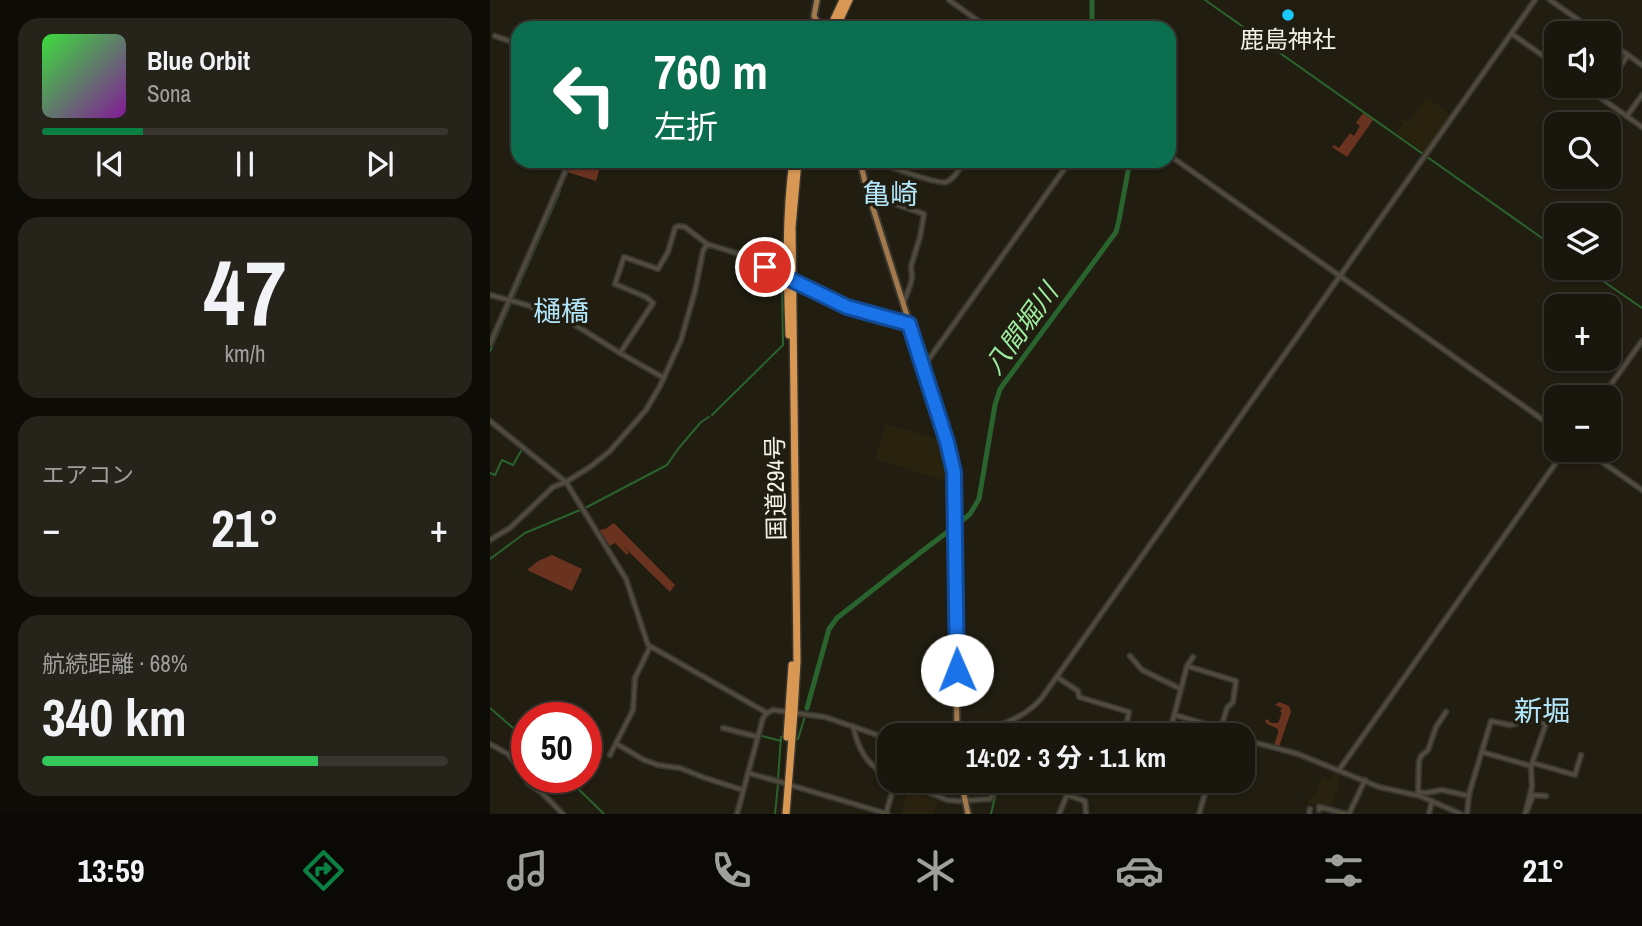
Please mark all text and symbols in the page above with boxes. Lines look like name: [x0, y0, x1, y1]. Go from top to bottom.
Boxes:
marker: 鹿島神社: [1280, 7, 1296, 23]
map controls: [1544, 21, 1621, 462]
button: sound: [1544, 21, 1621, 98]
place label: 鹿島神社: [1240, 23, 1336, 55]
text: 760 m: [654, 38, 768, 104]
text: Blue Orbit: [147, 43, 250, 78]
icon: left: [539, 49, 630, 140]
text: Sona: [147, 78, 191, 109]
text: 左折: [654, 105, 718, 148]
button: search: [1544, 112, 1621, 189]
icon: previous: [91, 145, 129, 183]
icon: pause: [226, 145, 264, 183]
icon: next: [361, 145, 399, 183]
district label: 亀崎: [862, 175, 918, 213]
button: layers: [1544, 203, 1621, 280]
text: 47: [204, 231, 287, 353]
pin: [735, 237, 795, 297]
icon: arrive: [746, 248, 784, 286]
water label: 八間堀川: [976, 274, 1067, 381]
district label: 樋橋: [533, 292, 589, 330]
button: +: [1544, 294, 1621, 371]
text: km/h: [225, 338, 265, 369]
button: −: [1544, 385, 1621, 462]
street label: 国道294号: [758, 435, 792, 541]
text: エアコン: [42, 459, 134, 490]
text: 21°: [211, 493, 279, 563]
text: −: [42, 503, 60, 554]
text: +: [430, 503, 448, 554]
position arrow: [920, 633, 994, 707]
text: 航続距離 · 68%: [42, 648, 187, 679]
text: 340 km: [42, 682, 187, 752]
district label: 新堀: [1514, 692, 1570, 730]
speed limit sign: 50: [511, 702, 602, 793]
text: 14:02 · 3 分 · 1.1 km: [966, 740, 1166, 775]
icon: directions: [299, 846, 348, 895]
icon: music: [503, 846, 552, 895]
icon: phone: [707, 846, 756, 895]
icon: climate: [911, 846, 960, 895]
icon: car: [1115, 846, 1164, 895]
icon: filters: [1319, 846, 1368, 895]
text: 13:59: [77, 849, 145, 892]
text: 21°: [1523, 849, 1565, 892]

